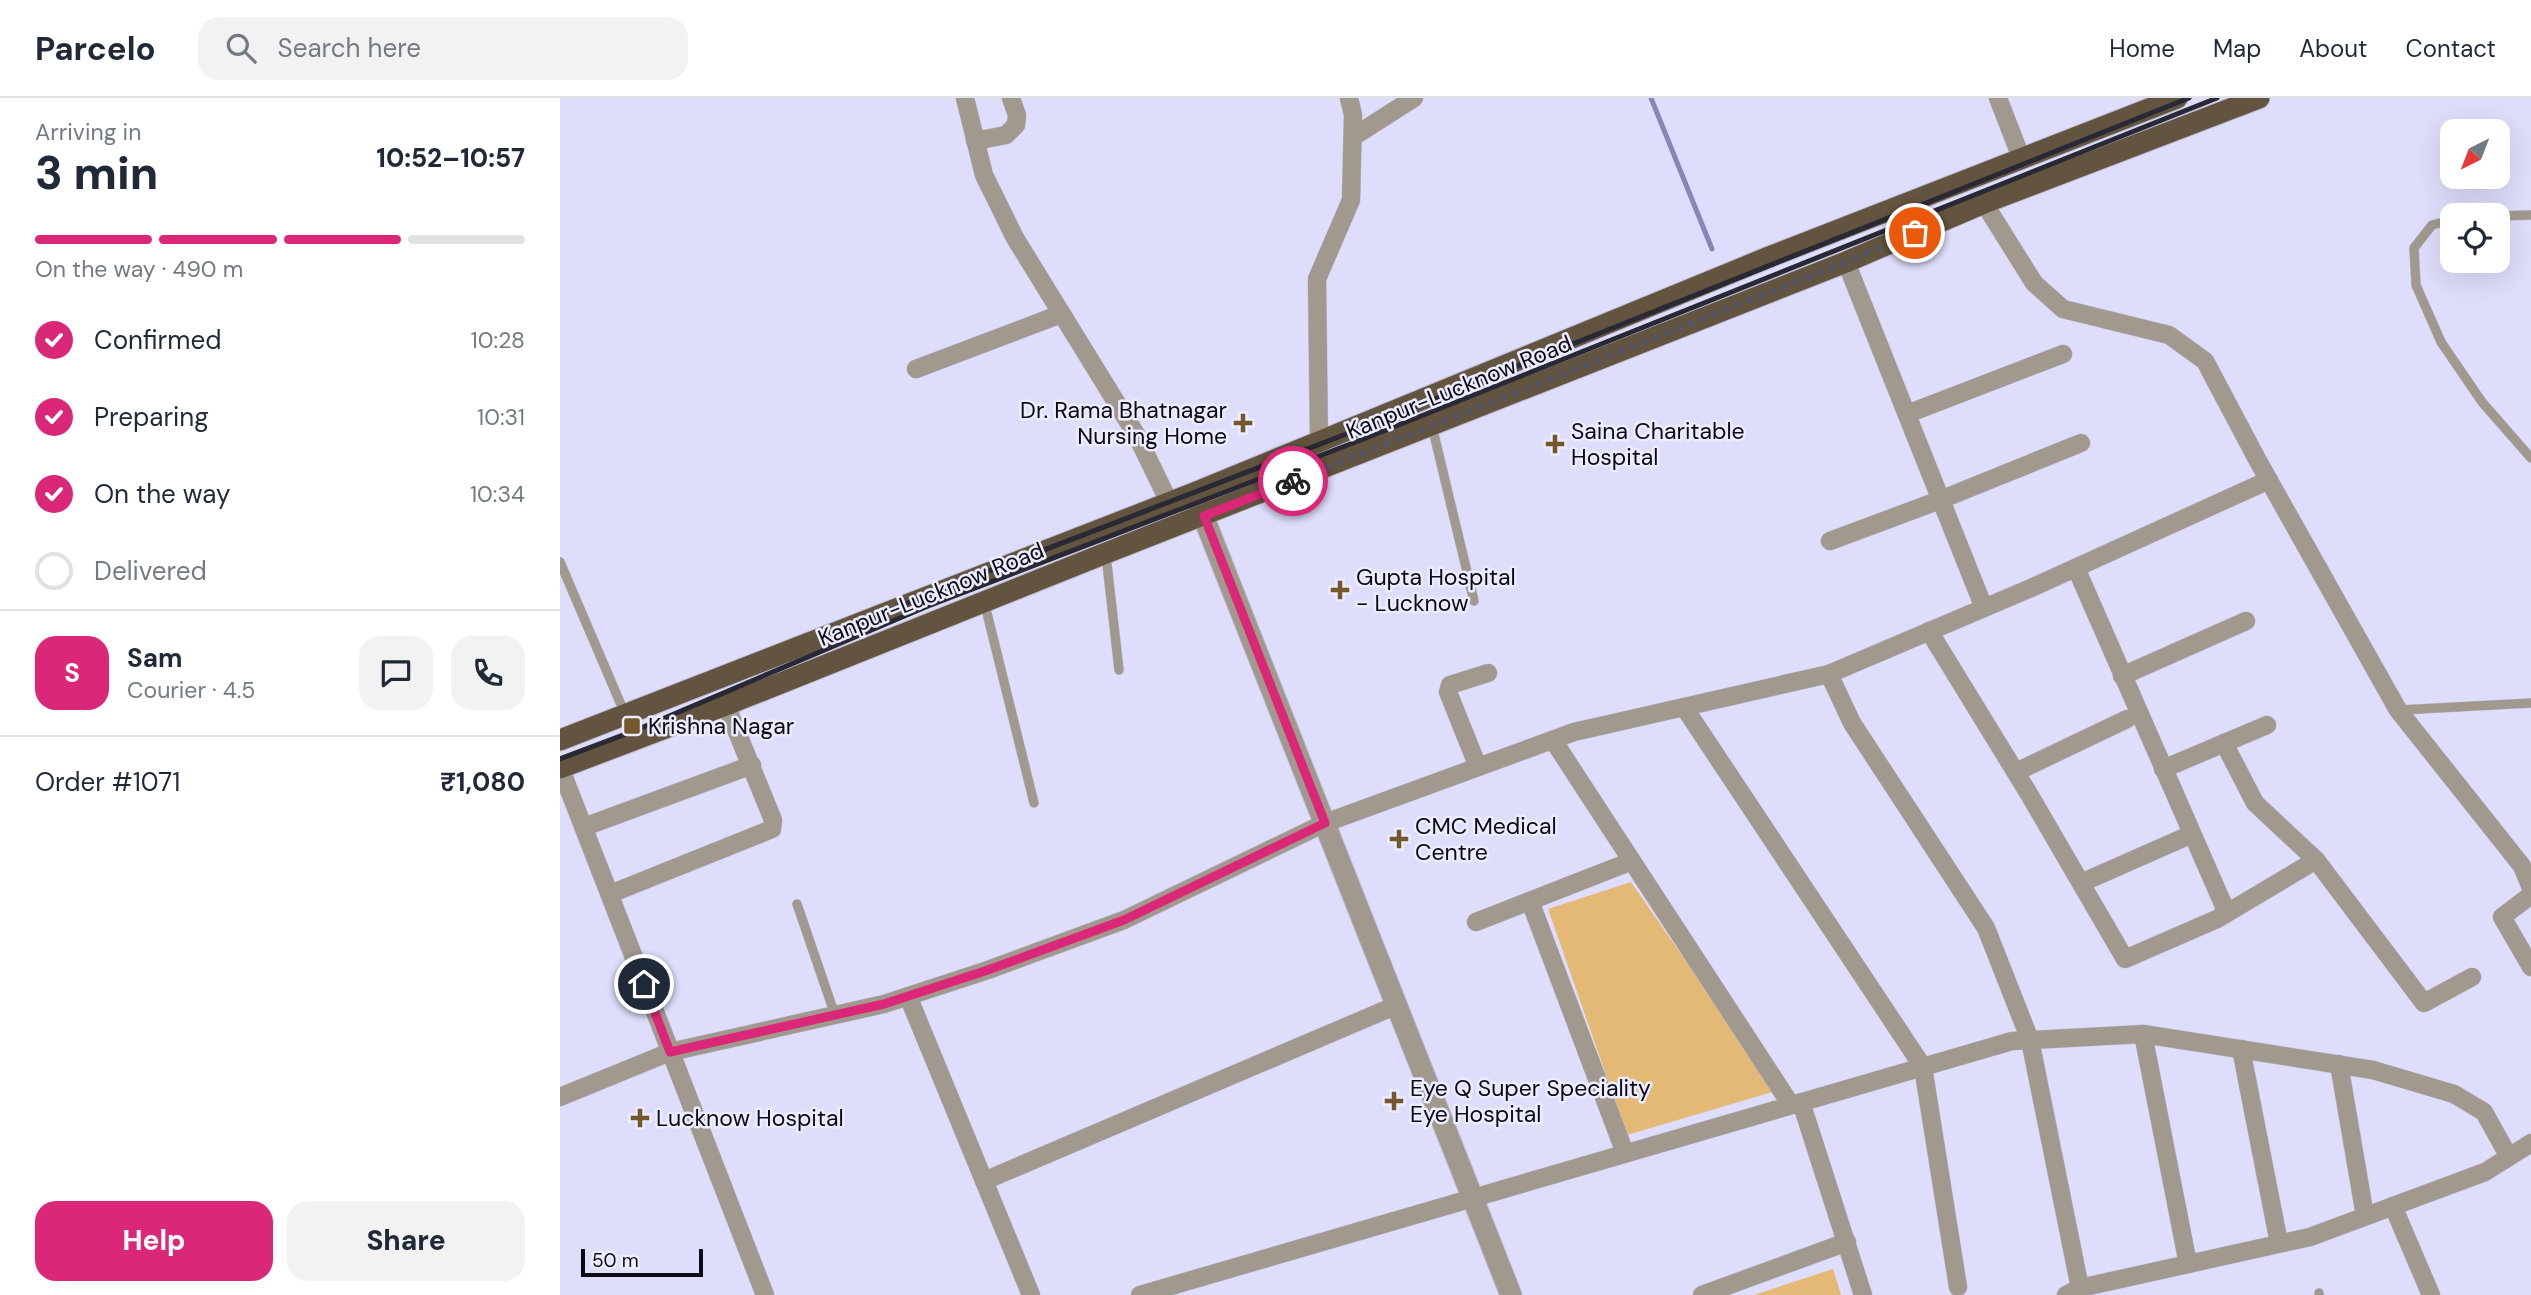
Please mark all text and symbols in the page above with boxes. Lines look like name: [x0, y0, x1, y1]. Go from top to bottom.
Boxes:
search box: [198, 17, 688, 80]
text: Parcelo: [35, 27, 156, 70]
icon: search: [222, 29, 260, 67]
text: Search here: [278, 31, 421, 65]
text: Home: [2109, 33, 2175, 64]
text: Map: [2213, 33, 2261, 64]
text: About: [2299, 33, 2368, 64]
text: Contact: [2406, 33, 2496, 64]
text: Arriving in: [35, 117, 141, 147]
north arrow: [2440, 119, 2510, 189]
map controls: [2440, 119, 2510, 273]
text: 10:52–10:57: [376, 141, 525, 175]
text: 3 min: [35, 143, 158, 203]
pin: [1885, 203, 1945, 263]
button: locate: [2440, 203, 2510, 273]
icon: bag: [1896, 214, 1934, 252]
text: On the way · 490 m: [35, 254, 243, 284]
icon: check: [35, 321, 73, 359]
text: Confirmed: [94, 323, 221, 357]
text: 10:28: [471, 325, 525, 355]
street label: Kanpur-Lucknow Road: [1342, 328, 1576, 446]
place label: Dr. Rama Bhatnagar Nursing Home: [1020, 395, 1227, 451]
icon: check: [35, 398, 73, 436]
text: Preparing: [94, 400, 209, 434]
text: 10:31: [477, 402, 525, 432]
marker: Dr. Rama Bhatnagar Nursing Home: [1233, 413, 1253, 433]
place label: Saina Charitable Hospital: [1571, 416, 1745, 472]
marker: Saina Charitable Hospital: [1545, 434, 1565, 454]
courier: [1258, 446, 1328, 516]
icon: bike: [1274, 462, 1312, 500]
icon: check: [35, 475, 73, 513]
text: On the way: [94, 477, 230, 511]
text: 10:34: [470, 479, 525, 509]
street label: Kanpur-Lucknow Road: [814, 535, 1048, 653]
text: Delivered: [94, 554, 207, 588]
place label: Gupta Hospital - Lucknow: [1356, 562, 1516, 618]
marker: Gupta Hospital - Lucknow: [1330, 580, 1350, 600]
button: chat: [359, 636, 433, 710]
button: phone: [451, 636, 525, 710]
text: Sam: [127, 641, 182, 675]
text: S: [64, 656, 80, 690]
text: Courier · 4.5: [127, 675, 255, 705]
place label: Krishna Nagar: [648, 711, 794, 741]
marker: Krishna Nagar: [622, 716, 642, 736]
text: Order #1071: [35, 765, 180, 799]
text: ₹1,080: [440, 765, 525, 799]
place label: CMC Medical Centre: [1415, 811, 1557, 867]
marker: CMC Medical Centre: [1389, 829, 1409, 849]
pin: [614, 954, 674, 1014]
icon: home: [625, 965, 663, 1003]
place label: Eye Q Super Speciality Eye Hospital: [1410, 1073, 1651, 1129]
marker: Eye Q Super Speciality Eye Hospital: [1384, 1091, 1404, 1111]
place label: Lucknow Hospital: [656, 1103, 844, 1133]
marker: Lucknow Hospital: [630, 1108, 650, 1128]
button: Help: [35, 1201, 273, 1281]
button: Share: [287, 1201, 525, 1281]
scale bar: [581, 1246, 704, 1278]
text: 50 m: [592, 1248, 639, 1273]

